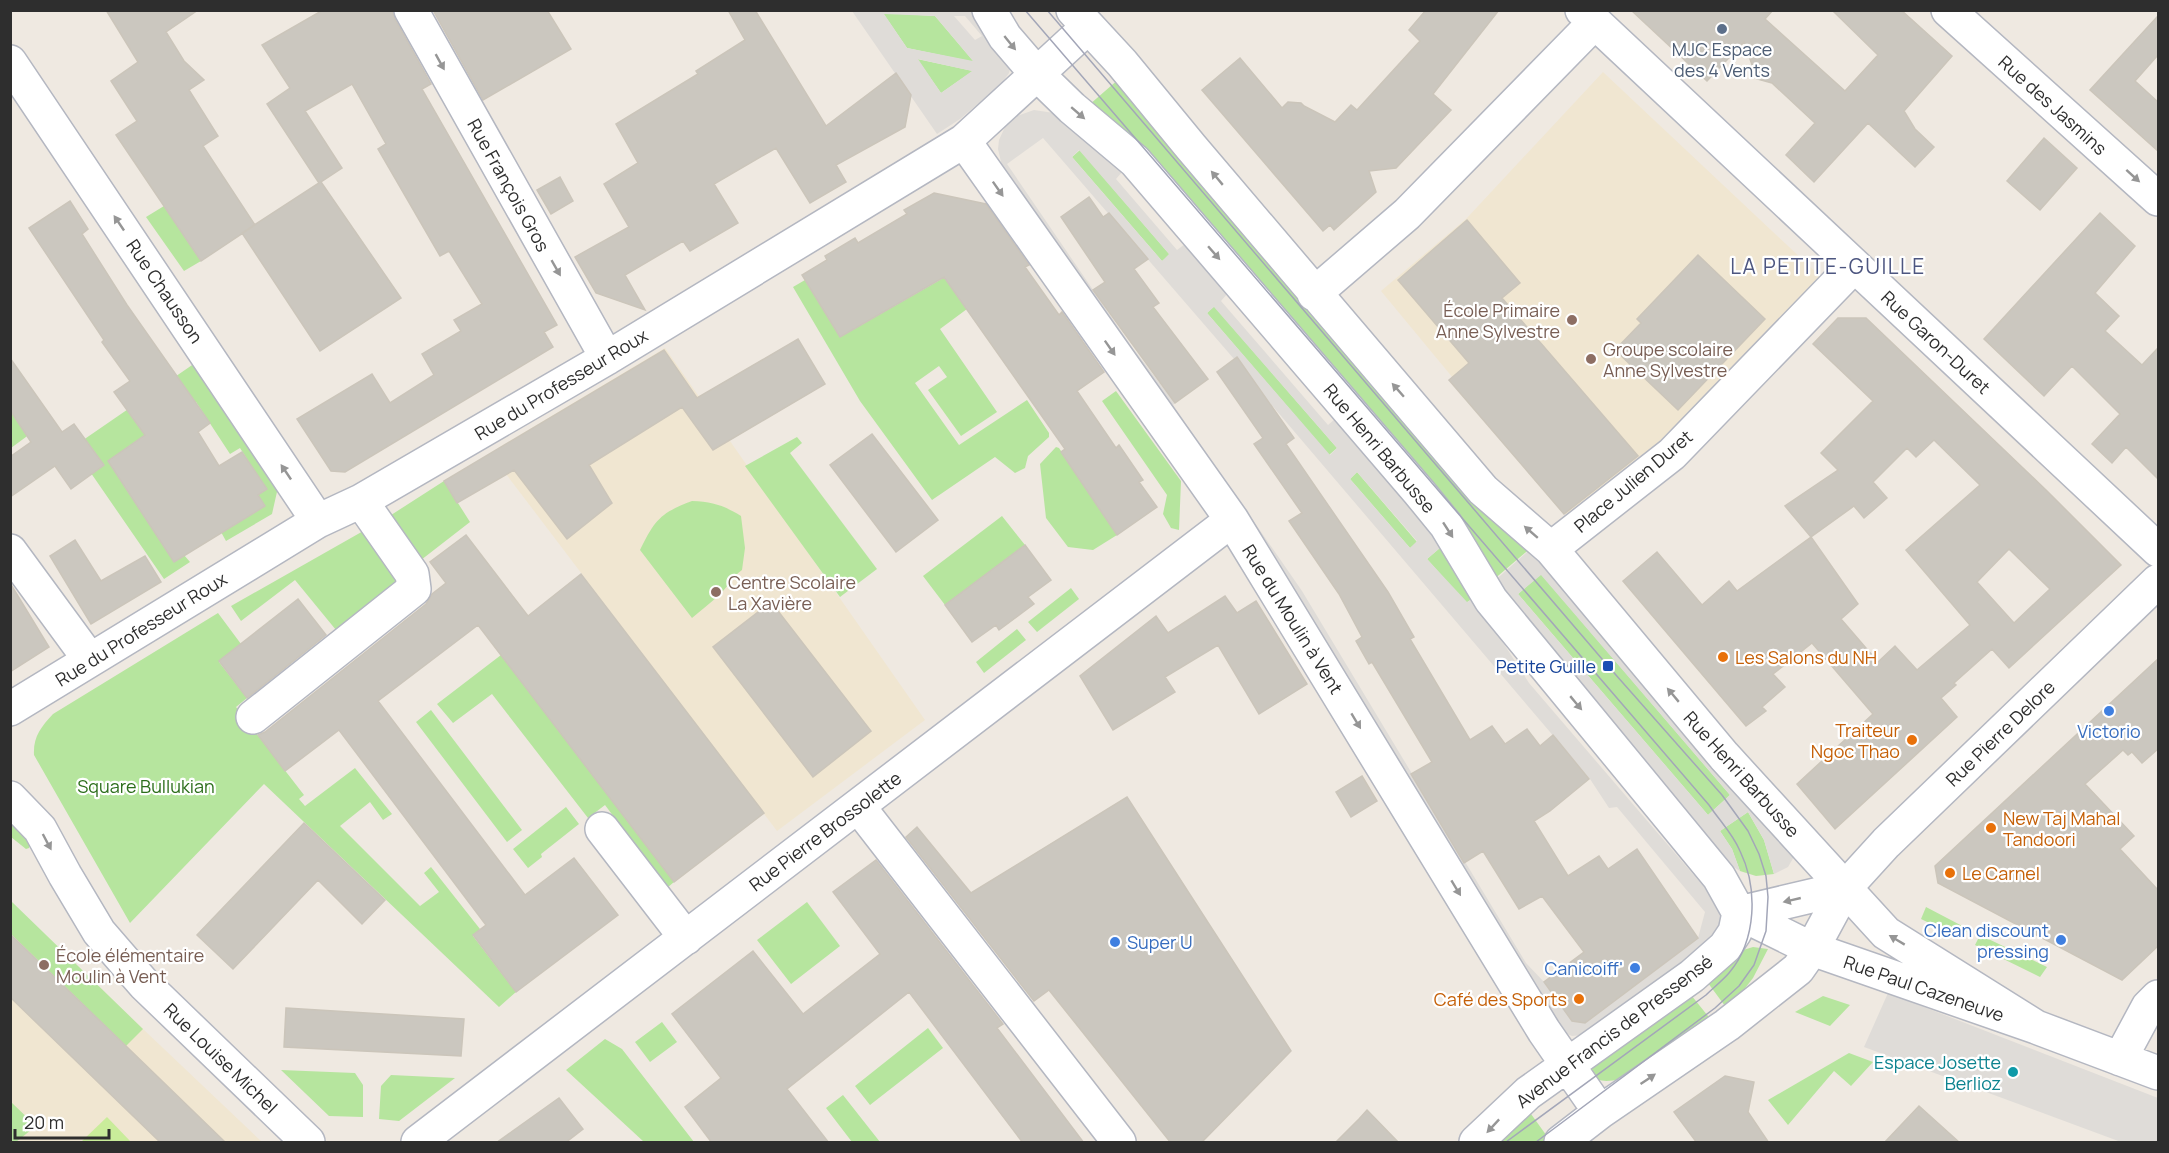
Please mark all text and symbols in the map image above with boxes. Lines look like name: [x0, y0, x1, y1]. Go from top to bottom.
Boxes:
marker: MJC Espace des 4 Vents: [1715, 22, 1729, 36]
one-way arrow: [1004, 35, 1017, 51]
place label: MJC Espace des 4 Vents: [1672, 37, 1772, 82]
street label: Rue des Jasmins: [1994, 50, 2112, 160]
one-way arrow: [435, 53, 445, 70]
one-way arrow: [1070, 107, 1086, 120]
street label: Rue François Gros: [462, 114, 556, 256]
one-way arrow: [2125, 169, 2140, 182]
one-way arrow: [1210, 170, 1223, 186]
one-way arrow: [992, 180, 1004, 196]
one-way arrow: [113, 215, 125, 231]
street label: Rue Chausson: [121, 234, 209, 348]
one-way arrow: [1207, 245, 1220, 261]
district label: LA PETITE-GUILLE: [1730, 252, 1926, 280]
one-way arrow: [551, 260, 561, 277]
street label: Rue Garon-Duret: [1876, 285, 1996, 399]
place label: École Primaire Anne Sylvestre: [1436, 298, 1560, 343]
marker: École Primaire Anne Sylvestre: [1565, 313, 1579, 327]
street label: Rue du Professeur Roux: [470, 322, 652, 445]
place label: Groupe scolaire Anne Sylvestre: [1603, 337, 1733, 382]
one-way arrow: [1104, 340, 1116, 355]
marker: Groupe scolaire Anne Sylvestre: [1584, 352, 1598, 366]
street label: Rue Henri Barbusse: [1319, 378, 1441, 518]
one-way arrow: [1391, 382, 1404, 398]
street label: Place Julien Duret: [1569, 424, 1697, 538]
one-way arrow: [281, 463, 292, 480]
one-way arrow: [1442, 522, 1453, 538]
one-way arrow: [1524, 526, 1539, 539]
street label: Rue du Moulin à Vent: [1237, 540, 1349, 698]
street label: Rue du Professeur Roux: [51, 566, 232, 692]
place label: Centre Scolaire La Xavière: [728, 570, 856, 615]
marker: Centre Scolaire La Xavière: [709, 585, 723, 599]
place label: Les Salons du NH: [1735, 645, 1877, 669]
marker: Les Salons du NH: [1716, 650, 1730, 664]
place label: Petite Guille: [1496, 654, 1596, 678]
marker: Petite Guille: [1601, 659, 1615, 673]
street label: Rue Pierre Delore: [1940, 675, 2060, 791]
one-way arrow: [1666, 687, 1679, 703]
one-way arrow: [1569, 695, 1582, 710]
marker: Victorio: [2102, 704, 2116, 718]
street label: Rue Henri Barbusse: [1679, 706, 1805, 842]
one-way arrow: [1351, 713, 1362, 729]
place label: Traiteur Ngoc Thao: [1811, 718, 1900, 763]
place label: Victorio: [2077, 719, 2141, 743]
marker: Traiteur Ngoc Thao: [1905, 733, 1919, 747]
street label: Rue Pierre Brossolette: [744, 766, 906, 896]
park label: Square Bullukian: [77, 774, 215, 798]
place label: New Taj Mahal Tandoori: [2003, 806, 2121, 851]
marker: New Taj Mahal Tandoori: [1984, 821, 1998, 835]
one-way arrow: [42, 834, 52, 851]
place label: Le Carnel: [1962, 861, 2040, 885]
marker: Le Carnel: [1943, 866, 1957, 880]
one-way arrow: [1451, 880, 1462, 896]
one-way arrow: [1782, 896, 1801, 905]
place label: Clean discount pressing: [1924, 918, 2049, 963]
place label: Super U: [1127, 930, 1193, 954]
marker: Clean discount pressing: [2054, 933, 2068, 947]
marker: Super U: [1108, 935, 1122, 949]
one-way arrow: [1889, 935, 1905, 946]
place label: École élémentaire Moulin à Vent: [56, 943, 204, 988]
street label: Avenue Francis de Pressensé: [1511, 949, 1717, 1113]
street label: Rue Paul Cazeneuve: [1841, 949, 2007, 1027]
place label: Canicoiff': [1544, 956, 1623, 980]
marker: École élémentaire Moulin à Vent: [37, 958, 51, 972]
marker: Canicoiff': [1628, 961, 1642, 975]
place label: Café des Sports: [1434, 987, 1567, 1011]
marker: Café des Sports: [1572, 992, 1586, 1006]
street label: Rue Louise Michel: [159, 998, 283, 1118]
place label: Espace Josette Berlioz: [1874, 1050, 2001, 1095]
marker: Espace Josette Berlioz: [2006, 1065, 2020, 1079]
one-way arrow: [1640, 1074, 1656, 1085]
scale bar: [15, 1102, 110, 1140]
text: 20 m: [24, 1110, 64, 1134]
one-way arrow: [1486, 1119, 1500, 1133]

